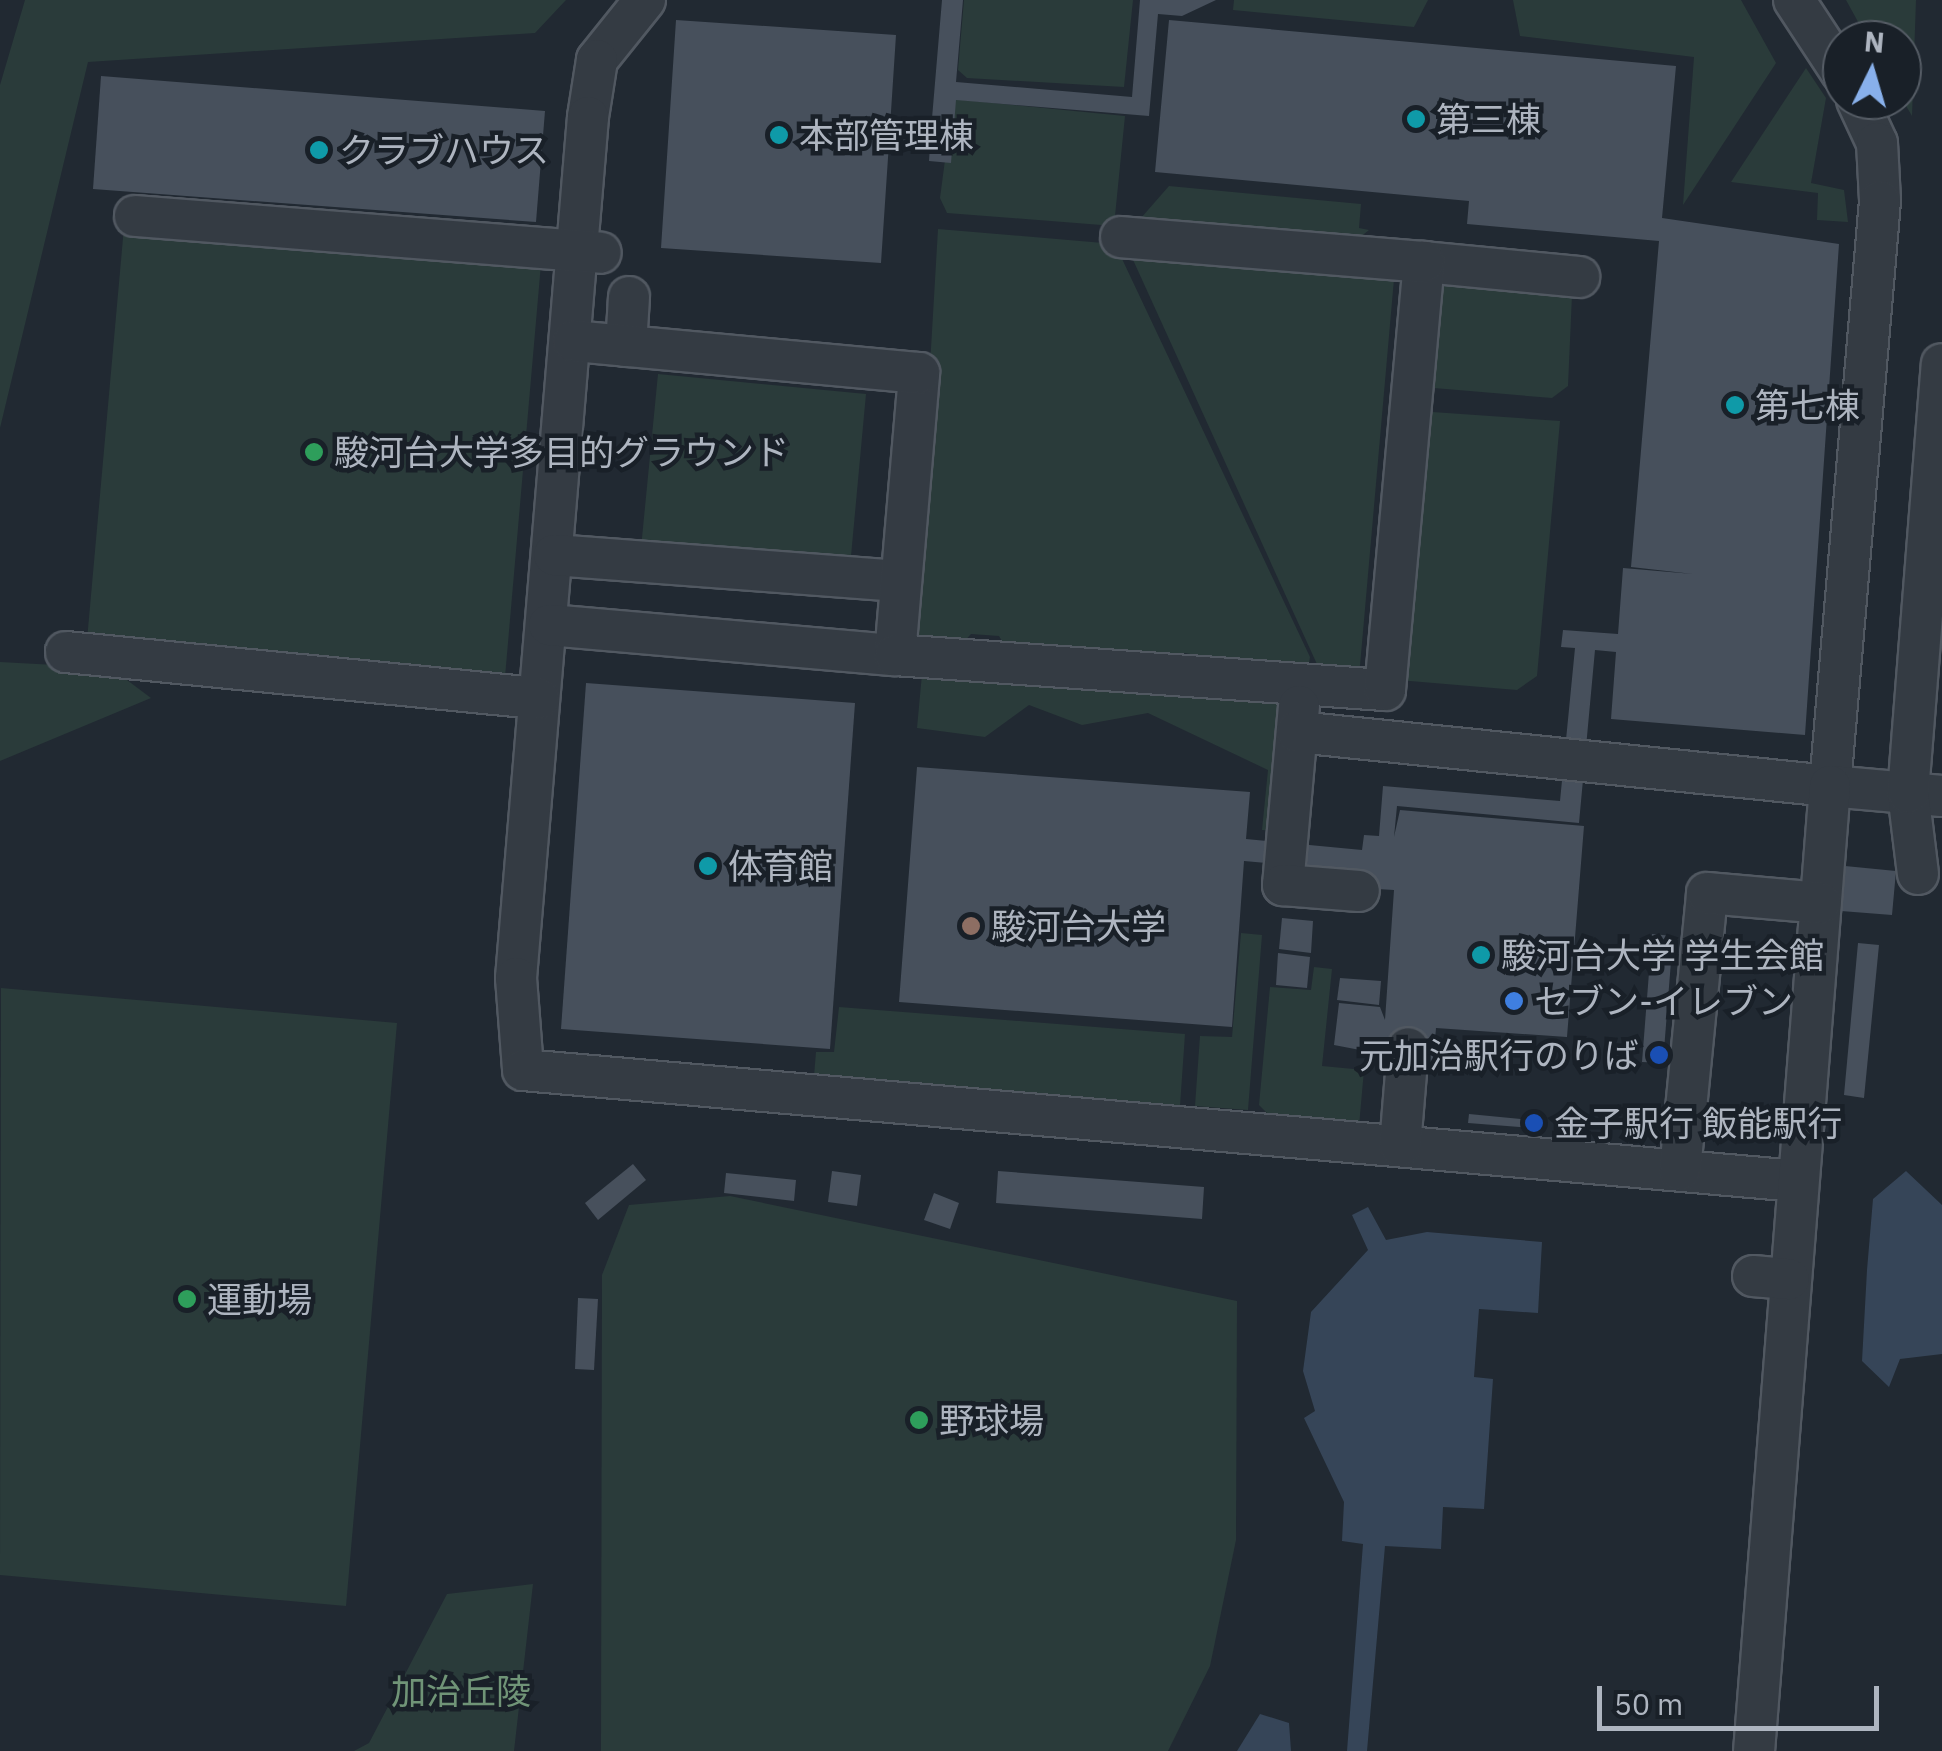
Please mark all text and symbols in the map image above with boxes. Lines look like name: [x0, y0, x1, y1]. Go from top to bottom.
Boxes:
north arrow: [1822, 20, 1922, 120]
text: N: [1863, 22, 1886, 61]
place label: 第三棟: [1436, 98, 1541, 140]
marker: 第三棟: [1405, 108, 1427, 130]
place label: 本部管理棟: [799, 114, 974, 156]
marker: 本部管理棟: [768, 124, 790, 146]
place label: クラブハウス: [339, 129, 549, 171]
marker: クラブハウス: [308, 139, 330, 161]
place label: 第七棟: [1755, 384, 1860, 426]
marker: 第七棟: [1724, 394, 1746, 416]
place label: 駿河台大学多目的グラウンド: [334, 431, 789, 473]
marker: 駿河台大学多目的グラウンド: [303, 441, 325, 463]
place label: 体育館: [728, 845, 833, 887]
marker: 体育館: [697, 855, 719, 877]
place label: 駿河台大学: [991, 905, 1166, 947]
marker: 駿河台大学: [960, 915, 982, 937]
place label: 駿河台大学 学生会館: [1501, 934, 1824, 976]
marker: 駿河台大学 学生会館: [1470, 944, 1492, 966]
place label: セブン-イレブン: [1534, 980, 1793, 1022]
marker: セブン-イレブン: [1503, 990, 1525, 1012]
place label: 元加治駅行のりば: [1359, 1034, 1639, 1076]
marker: 元加治駅行のりば: [1648, 1044, 1670, 1066]
place label: 金子駅行 飯能駅行: [1554, 1102, 1842, 1144]
marker: 金子駅行 飯能駅行: [1523, 1112, 1545, 1134]
place label: 運動場: [207, 1278, 312, 1320]
marker: 運動場: [176, 1288, 198, 1310]
place label: 野球場: [939, 1399, 1044, 1441]
marker: 野球場: [908, 1409, 930, 1431]
scale bar: [1602, 1666, 1884, 1728]
park label: 加治丘陵: [391, 1670, 531, 1712]
text: 50 m: [1614, 1684, 1683, 1723]

